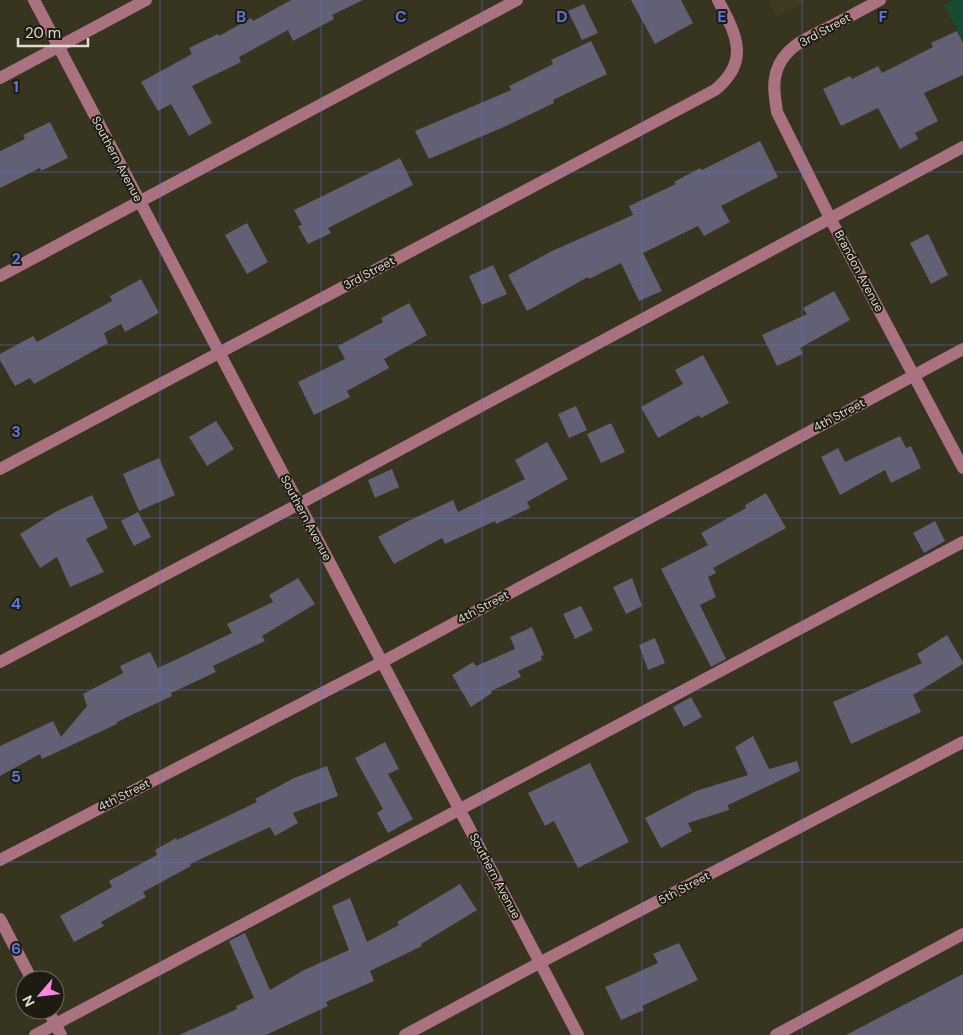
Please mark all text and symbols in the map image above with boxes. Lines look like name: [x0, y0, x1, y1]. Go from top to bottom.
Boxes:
text: B: [236, 6, 246, 27]
text: C: [395, 6, 407, 27]
text: D: [556, 6, 568, 27]
text: E: [717, 6, 727, 27]
text: F: [879, 6, 888, 27]
street label: 3rd Street: [797, 9, 854, 51]
scale bar: [18, 15, 88, 47]
text: 20 m: [25, 23, 61, 43]
text: 1: [13, 76, 19, 97]
street label: Southern Avenue: [88, 113, 146, 205]
street label: Brandon Avenue: [831, 227, 887, 315]
text: 2: [11, 248, 21, 269]
street label: 3rd Street: [341, 253, 398, 293]
street label: 4th Street: [810, 395, 868, 435]
text: 3: [11, 421, 21, 442]
street label: Southern Avenue: [277, 472, 335, 564]
street label: 4th Street: [454, 587, 512, 627]
text: 4: [11, 593, 21, 614]
text: 5: [11, 766, 21, 787]
street label: 4th Street: [95, 775, 153, 815]
street label: Southern Avenue: [466, 830, 524, 922]
street label: 5th Street: [655, 868, 713, 908]
text: 6: [11, 938, 21, 959]
north arrow: [15, 970, 65, 1020]
text: N: [18, 992, 39, 1010]

